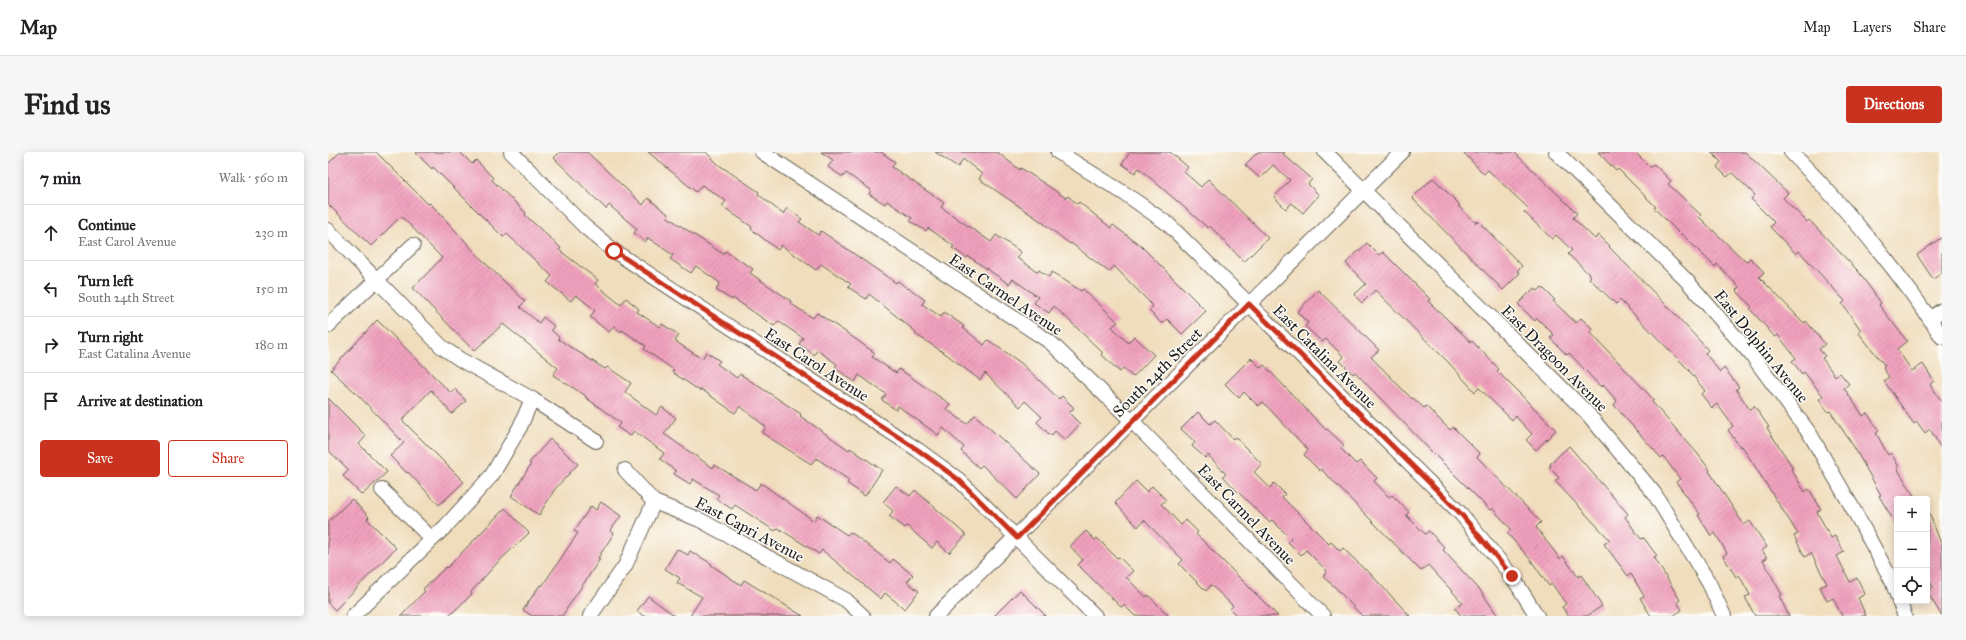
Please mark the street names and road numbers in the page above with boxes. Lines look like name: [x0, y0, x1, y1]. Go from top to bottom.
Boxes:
street label: East Carmel Avenue: [945, 249, 1066, 340]
street label: East Dolphin Avenue: [1710, 286, 1813, 407]
street label: East Catalina Avenue: [1269, 301, 1381, 412]
street label: East Dragoon Avenue: [1497, 301, 1612, 416]
street label: East Carol Avenue: [761, 324, 873, 405]
street label: South 24th Street: [1109, 324, 1206, 421]
street label: East Carmel Avenue: [1194, 460, 1300, 569]
street label: East Capri Avenue: [692, 493, 808, 566]

